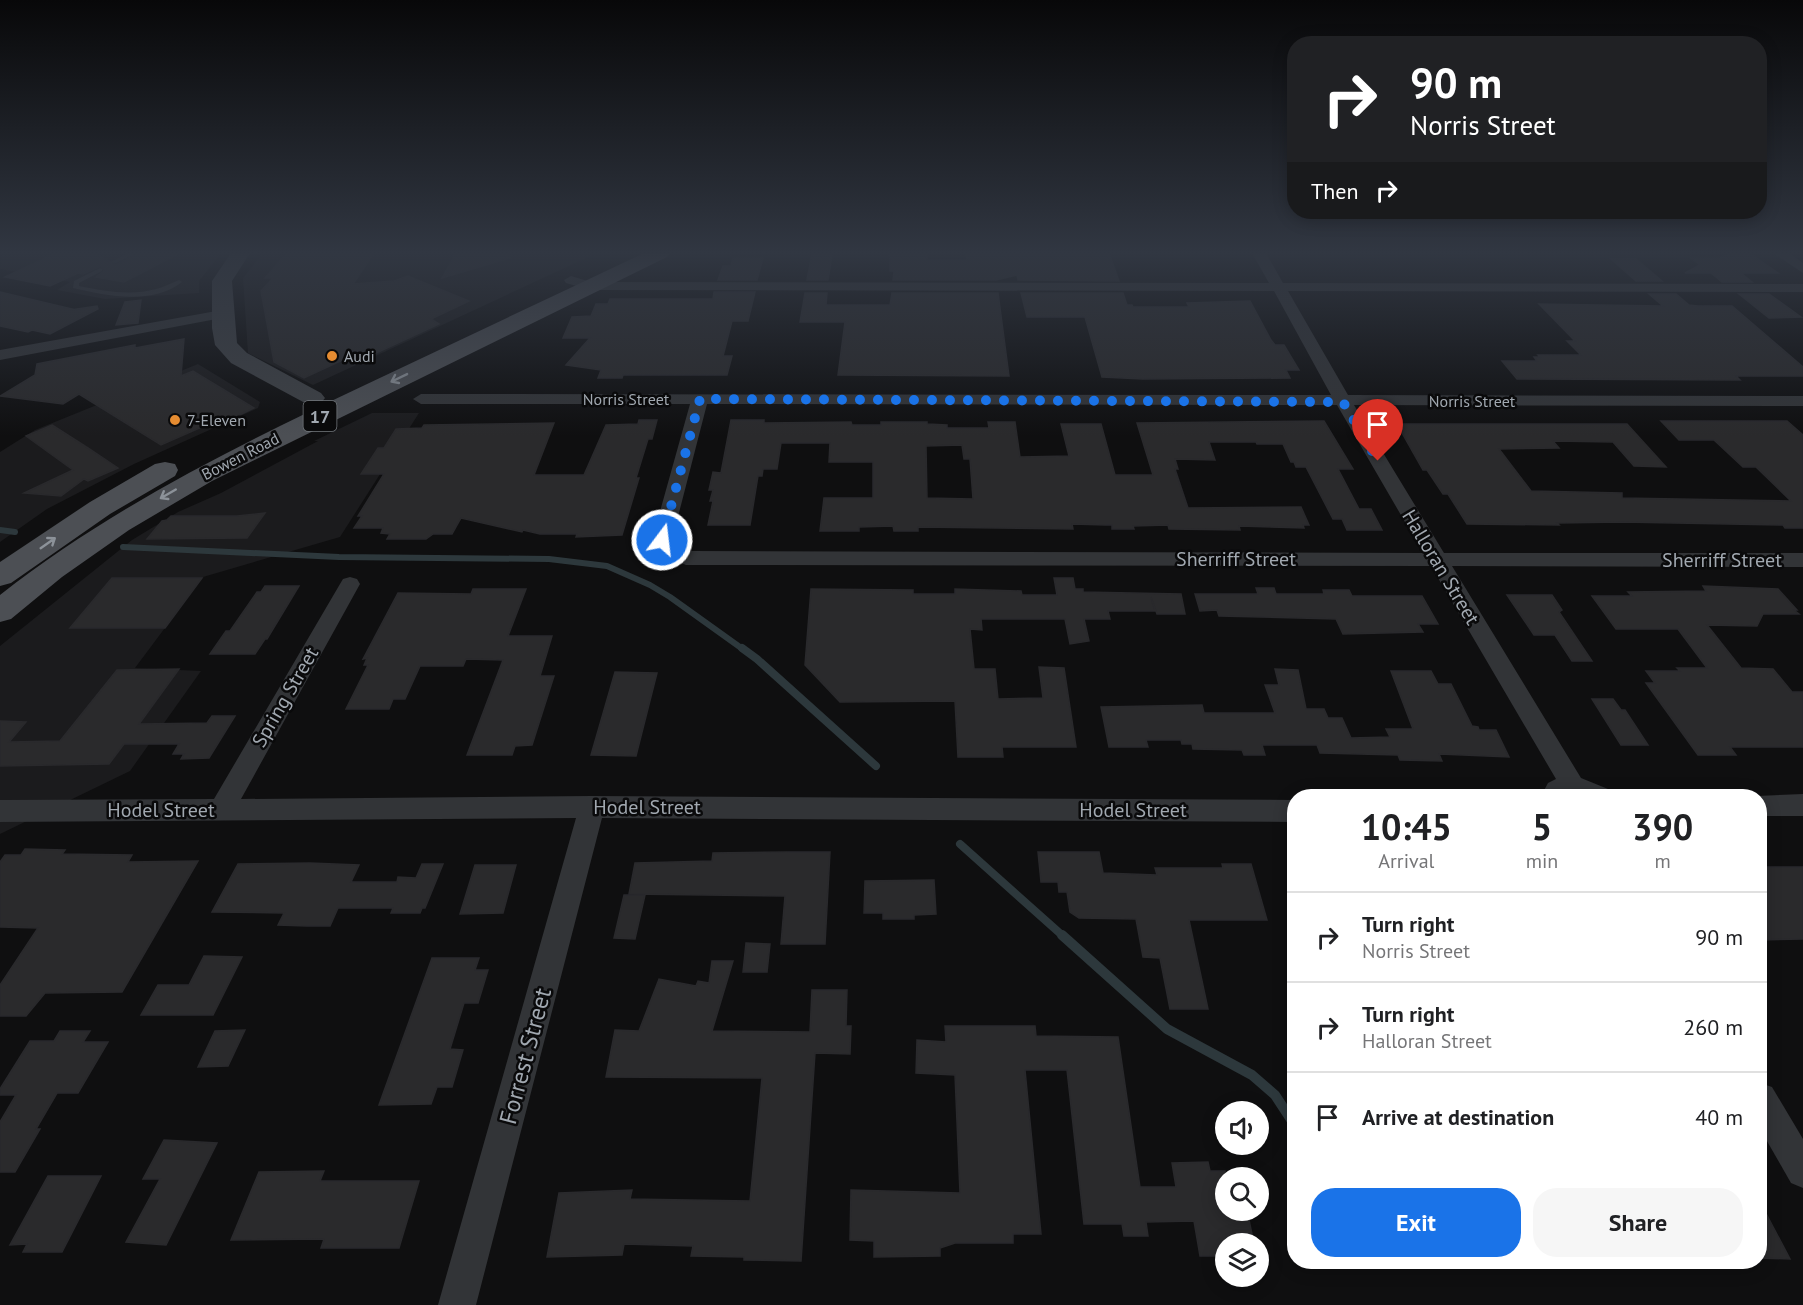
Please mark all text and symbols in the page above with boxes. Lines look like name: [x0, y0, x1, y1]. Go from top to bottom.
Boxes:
text: 90 m: [1410, 55, 1502, 110]
icon: right: [1311, 60, 1389, 138]
text: Norris Street: [1410, 108, 1556, 142]
icon: right: [1370, 174, 1403, 207]
text: Then: [1311, 177, 1358, 205]
place label: Audi: [344, 346, 375, 366]
marker: Audi: [325, 349, 339, 363]
one-way arrow: [390, 373, 408, 385]
street label: Norris Street: [583, 389, 670, 409]
street label: Norris Street: [1429, 391, 1516, 411]
pin: [1352, 399, 1403, 461]
road number: 17: [304, 401, 336, 431]
icon: arrive: [1361, 408, 1394, 441]
place label: 7-Eleven: [187, 410, 246, 430]
marker: 7-Eleven: [168, 413, 182, 427]
street label: Bowen Road: [198, 428, 282, 484]
one-way arrow: [160, 488, 177, 500]
street label: Halloran Street: [1396, 505, 1486, 630]
position arrow: [630, 508, 694, 572]
one-way arrow: [39, 537, 56, 549]
street label: Sherriff Street: [1176, 546, 1296, 572]
street label: Sherriff Street: [1662, 547, 1782, 573]
street label: Spring Street: [246, 642, 324, 752]
street label: Hodel Street: [593, 794, 701, 820]
street label: Hodel Street: [107, 797, 215, 823]
street label: Hodel Street: [1079, 797, 1187, 823]
text: 10:45: [1361, 803, 1452, 850]
text: 5: [1532, 803, 1552, 850]
text: 390: [1632, 803, 1693, 850]
text: Arrival: [1378, 848, 1434, 874]
text: min: [1526, 848, 1558, 874]
text: m: [1655, 848, 1671, 874]
text: Turn right: [1362, 910, 1454, 938]
icon: right: [1311, 921, 1344, 954]
text: 90 m: [1695, 923, 1743, 951]
text: Norris Street: [1362, 938, 1470, 964]
street label: Forrest Street: [492, 985, 558, 1127]
text: Turn right: [1362, 1000, 1454, 1028]
icon: right: [1311, 1011, 1344, 1044]
text: 260 m: [1683, 1013, 1743, 1041]
text: Halloran Street: [1362, 1028, 1492, 1054]
map controls: [1215, 1101, 1269, 1287]
button: sound: [1215, 1101, 1269, 1155]
icon: arrive: [1311, 1101, 1344, 1134]
text: Arrive at destination: [1362, 1103, 1554, 1131]
text: 40 m: [1695, 1103, 1743, 1131]
button: search: [1215, 1167, 1269, 1221]
button: Exit: [1311, 1188, 1521, 1257]
button: Share: [1533, 1188, 1743, 1257]
button: layers: [1215, 1233, 1269, 1287]

